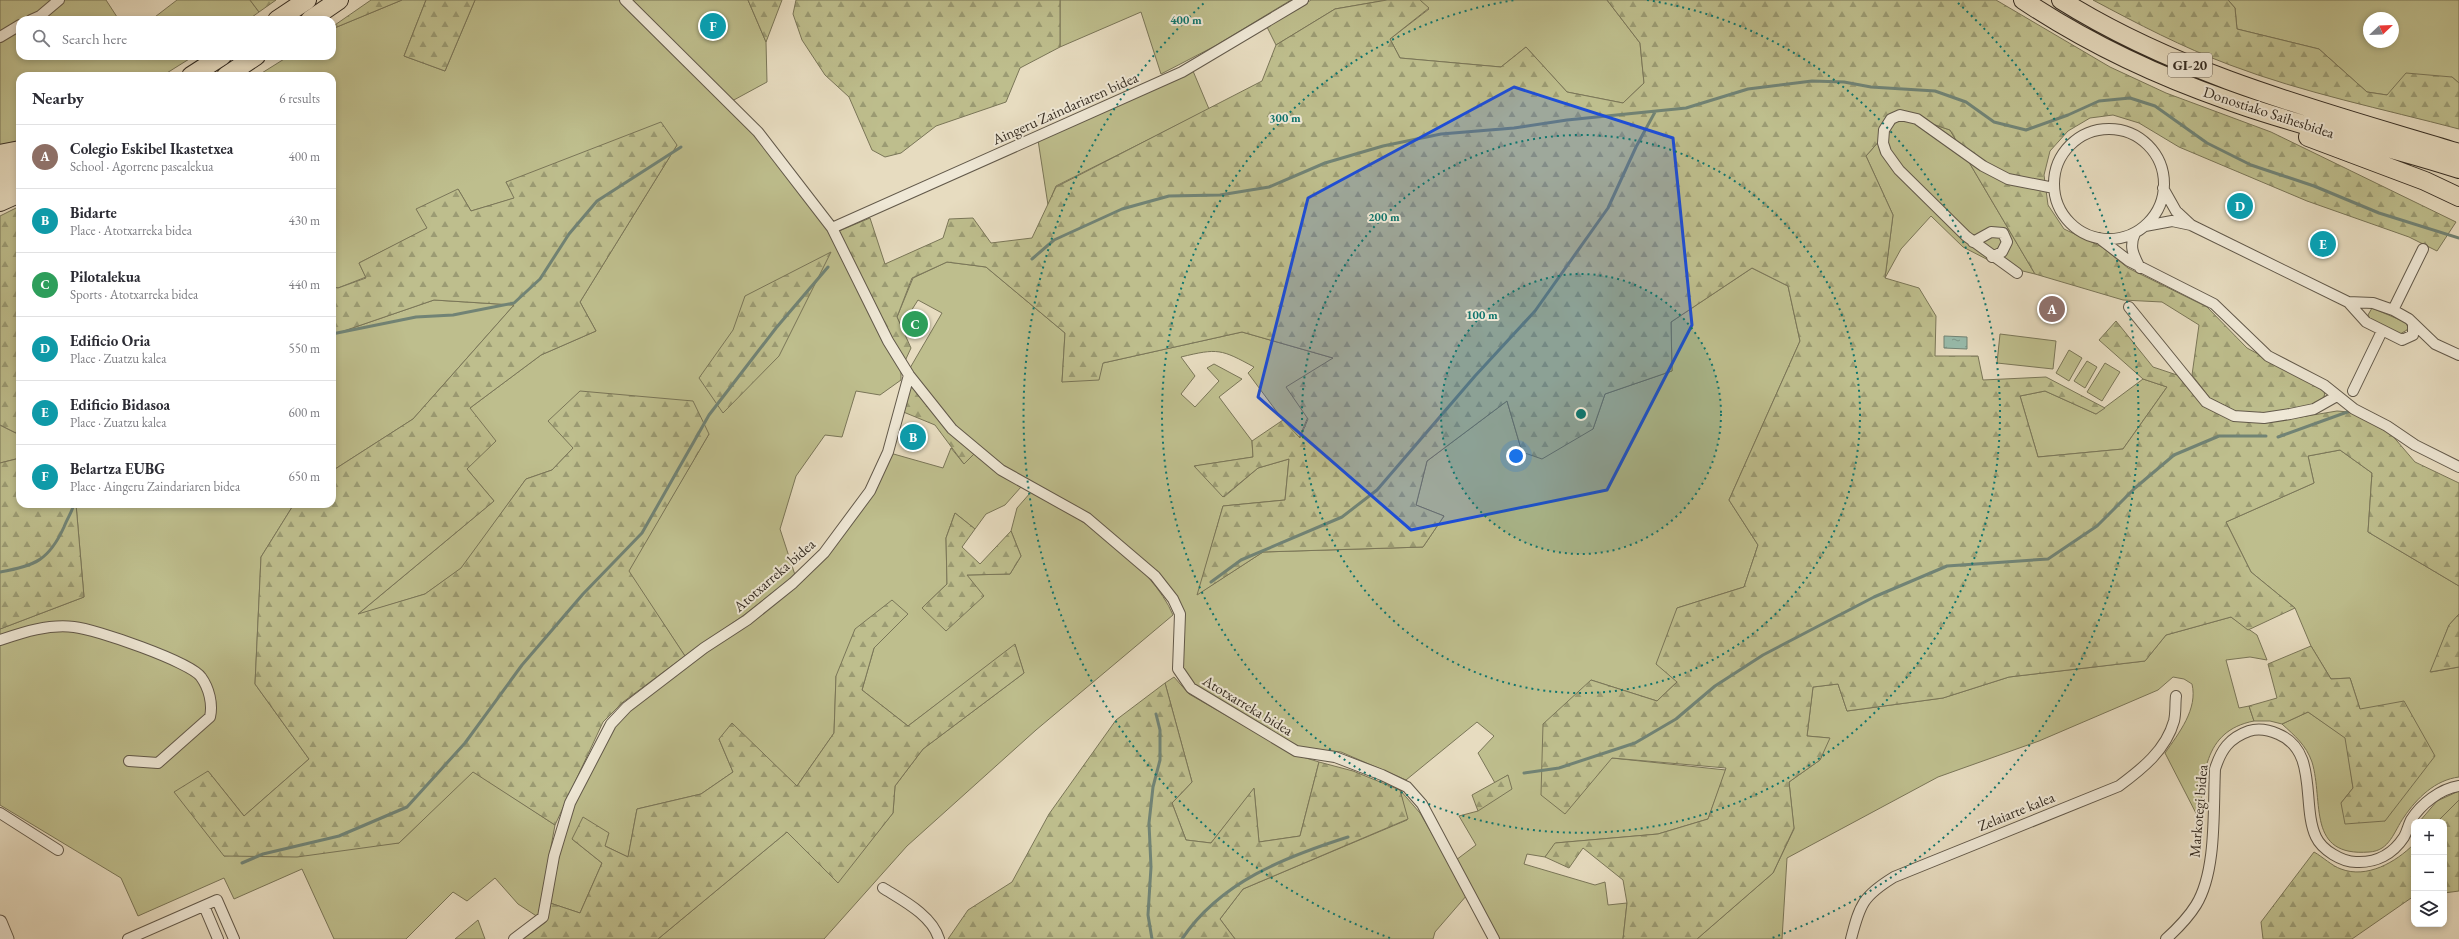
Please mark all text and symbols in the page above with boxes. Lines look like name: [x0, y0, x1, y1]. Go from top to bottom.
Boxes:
pin: F: [700, 11, 726, 41]
text: 400 m: [1170, 12, 1202, 28]
north arrow: [2363, 12, 2399, 48]
search box: [16, 16, 336, 60]
icon: search: [30, 27, 52, 49]
text: Search here: [62, 29, 127, 48]
road number: GI-20: [2168, 53, 2212, 77]
street label: Aingeru Zaindariaren bidea: [988, 67, 1141, 149]
street label: Donostiako Saihesbidea: [2201, 82, 2337, 142]
text: Nearby: [32, 87, 84, 109]
text: 6 results: [279, 90, 320, 107]
text: 300 m: [1269, 110, 1301, 126]
text: Colegio Eskibel Ikastetxea: [70, 139, 233, 158]
text: A: [40, 148, 50, 165]
text: 400 m: [289, 148, 320, 165]
text: School · Agorrene pasealekua: [70, 158, 213, 175]
pin: D: [2227, 191, 2253, 221]
text: Bidarte: [70, 203, 117, 222]
text: 200 m: [1368, 209, 1400, 225]
text: B: [41, 212, 49, 229]
text: 430 m: [289, 212, 320, 229]
text: Place · Atotxarreka bidea: [70, 222, 192, 239]
pin: E: [2310, 229, 2336, 259]
text: Pilotalekua: [70, 267, 141, 286]
text: C: [40, 276, 50, 293]
text: 440 m: [289, 276, 320, 293]
text: Sports · Atotxarreka bidea: [70, 286, 198, 303]
pin: A: [2039, 294, 2065, 324]
text: 100 m: [1466, 307, 1498, 323]
pin: C: [902, 309, 928, 339]
text: Edificio Oria: [70, 331, 150, 350]
text: D: [40, 340, 50, 357]
text: 550 m: [289, 340, 320, 357]
text: Place · Zuatzu kalea: [70, 350, 166, 367]
text: Edificio Bidasoa: [70, 395, 170, 414]
text: E: [41, 404, 49, 421]
text: 600 m: [289, 404, 320, 421]
centre of rings: [1574, 407, 1588, 421]
text: Place · Zuatzu kalea: [70, 414, 166, 431]
pin: B: [900, 422, 926, 452]
your location: [1506, 446, 1526, 466]
text: Belartza EUBG: [70, 459, 165, 478]
text: F: [41, 468, 49, 485]
text: 650 m: [289, 468, 320, 485]
text: Place · Aingeru Zaindariaren bidea: [70, 478, 240, 495]
street label: Atotxarreka bidea: [728, 534, 819, 616]
street label: Atotxarreka bidea: [1198, 670, 1297, 739]
street label: Markotegi bidea: [2184, 764, 2212, 858]
street label: Zelaiarte kalea: [1975, 787, 2057, 835]
map controls: [2411, 819, 2447, 927]
button: +: [2411, 819, 2447, 855]
button: −: [2411, 855, 2447, 891]
button: layers: [2411, 891, 2447, 927]

